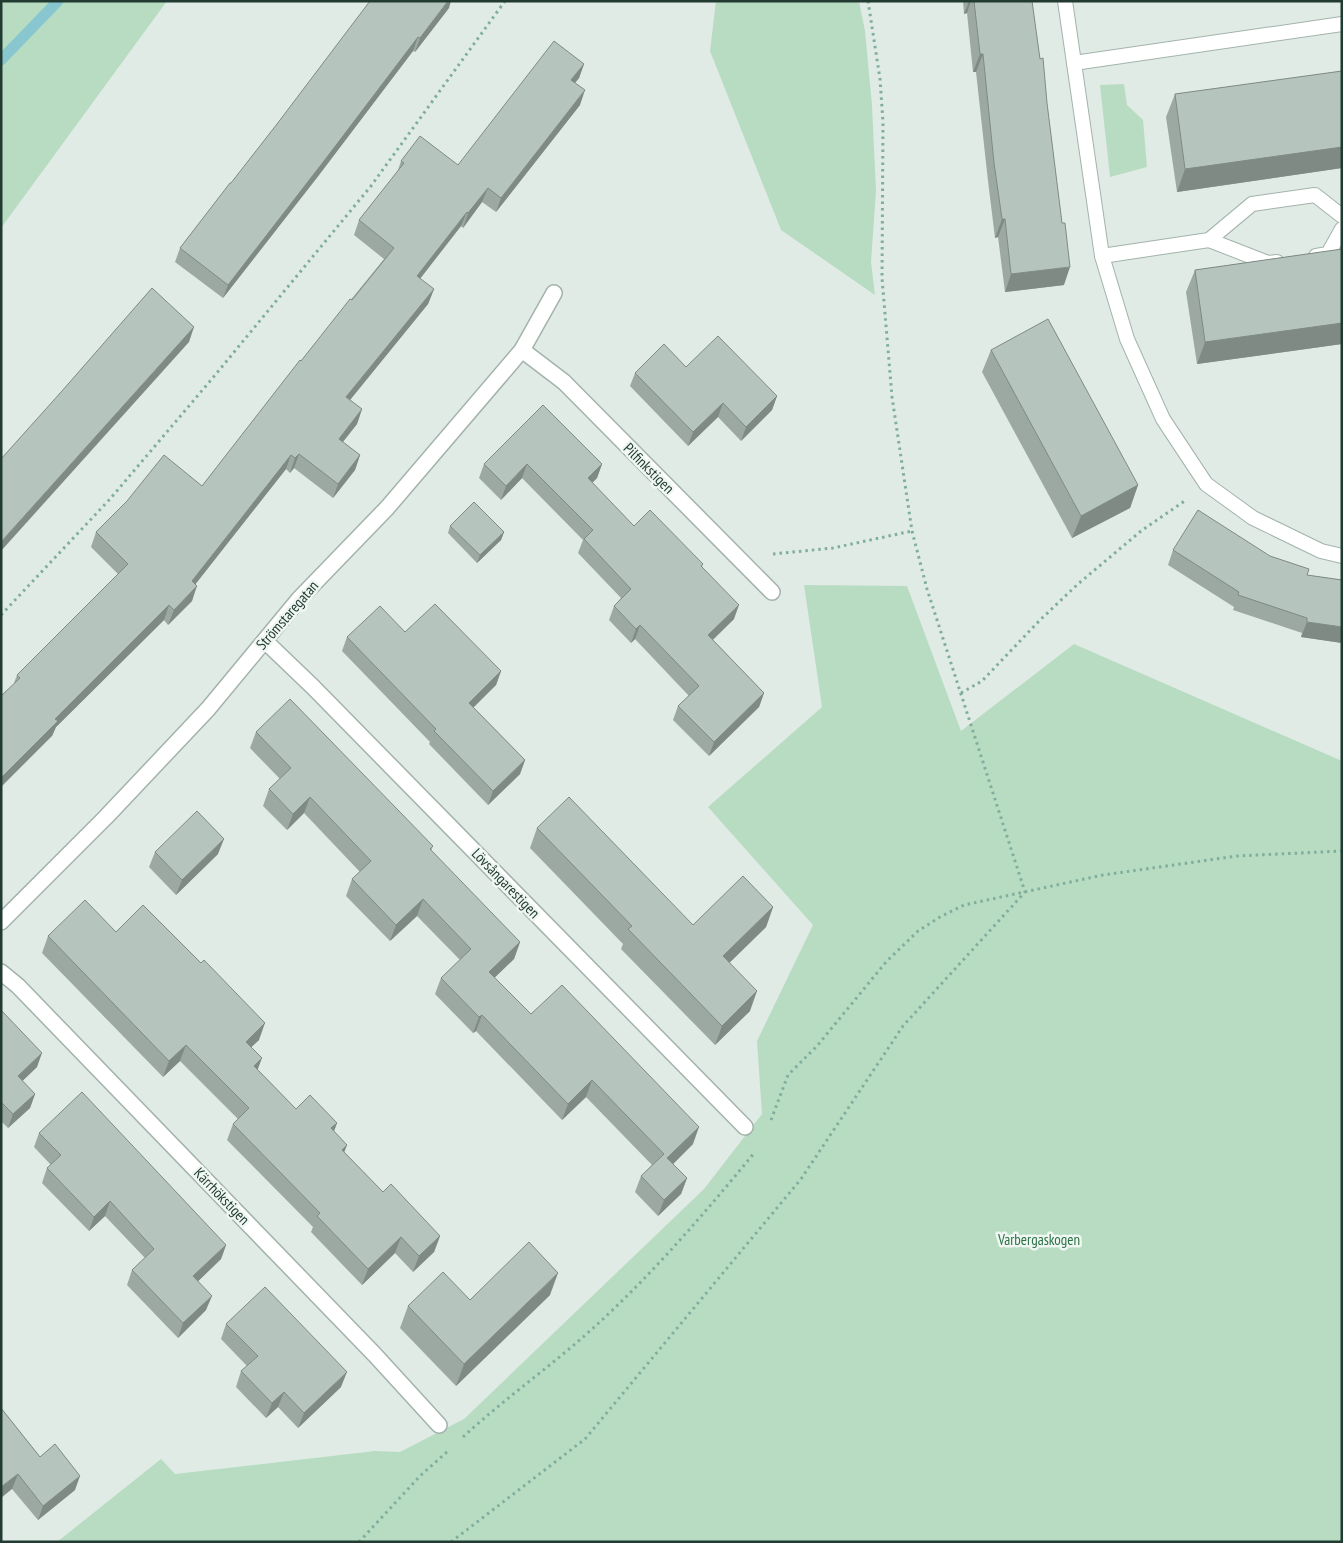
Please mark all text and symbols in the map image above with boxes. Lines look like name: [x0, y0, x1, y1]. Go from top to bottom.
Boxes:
street label: Pilfinkstigen: [620, 439, 678, 497]
street label: Strömstaregatan: [252, 577, 322, 653]
street label: Lövsångarestigen: [468, 844, 544, 922]
street label: Kärrhökstigen: [190, 1163, 254, 1229]
park label: Varbergaskogen: [997, 1230, 1080, 1249]

